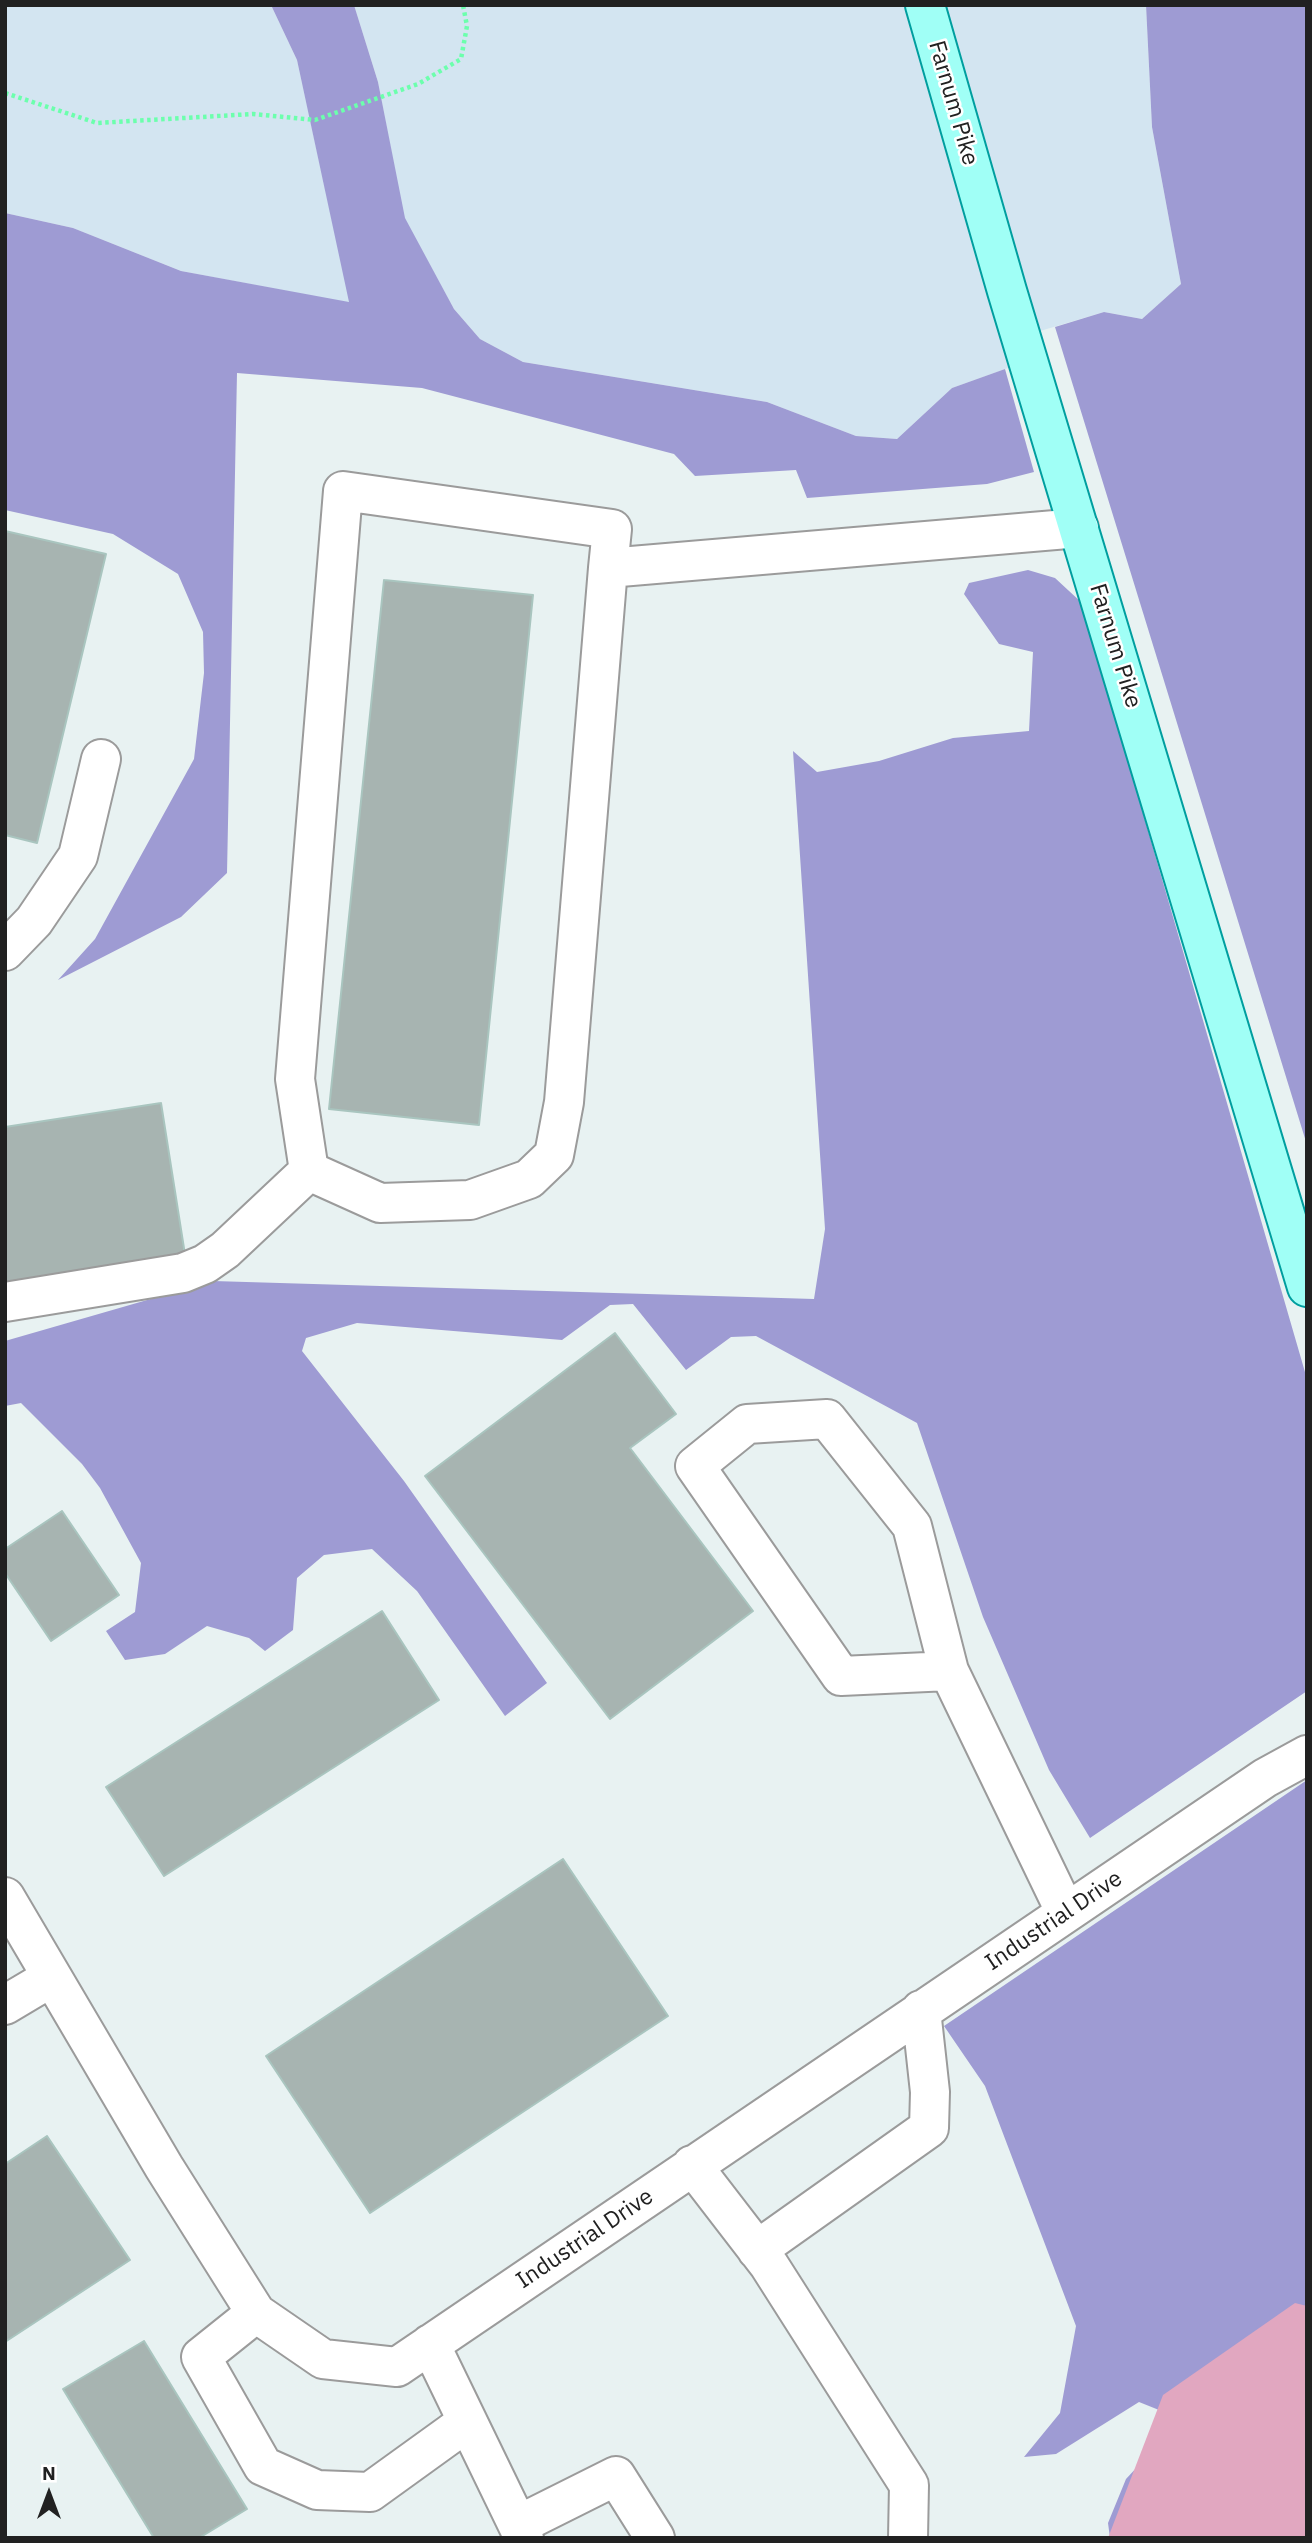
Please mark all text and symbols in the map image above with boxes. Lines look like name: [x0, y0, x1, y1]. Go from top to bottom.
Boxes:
street label: Farnum Pike: [922, 38, 984, 168]
street label: Farnum Pike: [1083, 581, 1147, 711]
street label: Industrial Drive: [980, 1865, 1128, 1977]
street label: Industrial Drive: [511, 2183, 659, 2295]
north arrow: [14, 2459, 84, 2529]
text: N: [42, 2461, 56, 2485]

